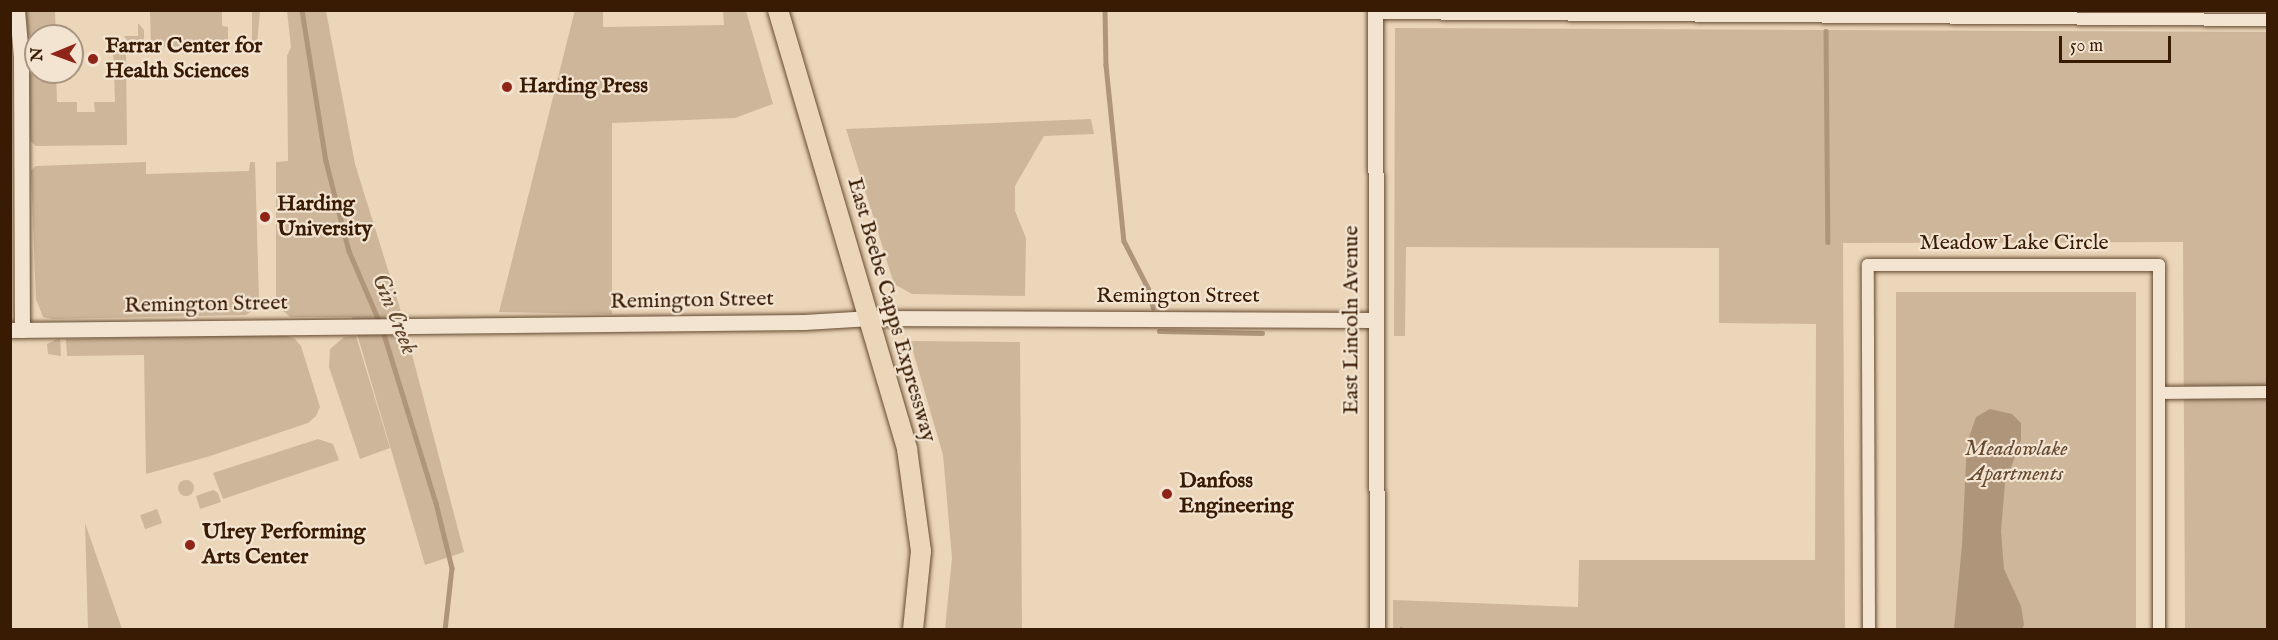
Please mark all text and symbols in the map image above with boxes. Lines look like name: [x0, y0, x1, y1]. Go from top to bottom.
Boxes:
north arrow: [24, 24, 84, 84]
scale bar: [2062, 24, 2174, 62]
place label: Farrar Center for Health Sciences: [105, 33, 262, 84]
text: 50 m: [2070, 35, 2103, 58]
text: N: [28, 47, 48, 61]
marker: Farrar Center for Health Sciences: [86, 52, 100, 66]
place label: Harding Press: [519, 74, 648, 100]
marker: Harding Press: [500, 80, 514, 94]
street label: East Beebe Capps Expressway: [841, 175, 941, 445]
place label: Harding University: [277, 191, 372, 242]
marker: Harding University: [258, 210, 272, 224]
street label: East Lincoln Avenue: [1339, 225, 1365, 415]
street label: Meadow Lake Circle: [1919, 231, 2109, 257]
water label: Gin Creek: [365, 269, 423, 359]
street label: Remington Street: [1096, 284, 1260, 310]
street label: Remington Street: [610, 286, 774, 316]
street label: Remington Street: [124, 290, 288, 320]
park label: Meadowlake Apartments: [1964, 436, 2068, 488]
place label: Danfoss Engineering: [1179, 468, 1293, 520]
marker: Danfoss Engineering: [1160, 487, 1174, 501]
place label: Ulrey Performing Arts Center: [202, 519, 365, 570]
marker: Ulrey Performing Arts Center: [183, 538, 197, 552]

